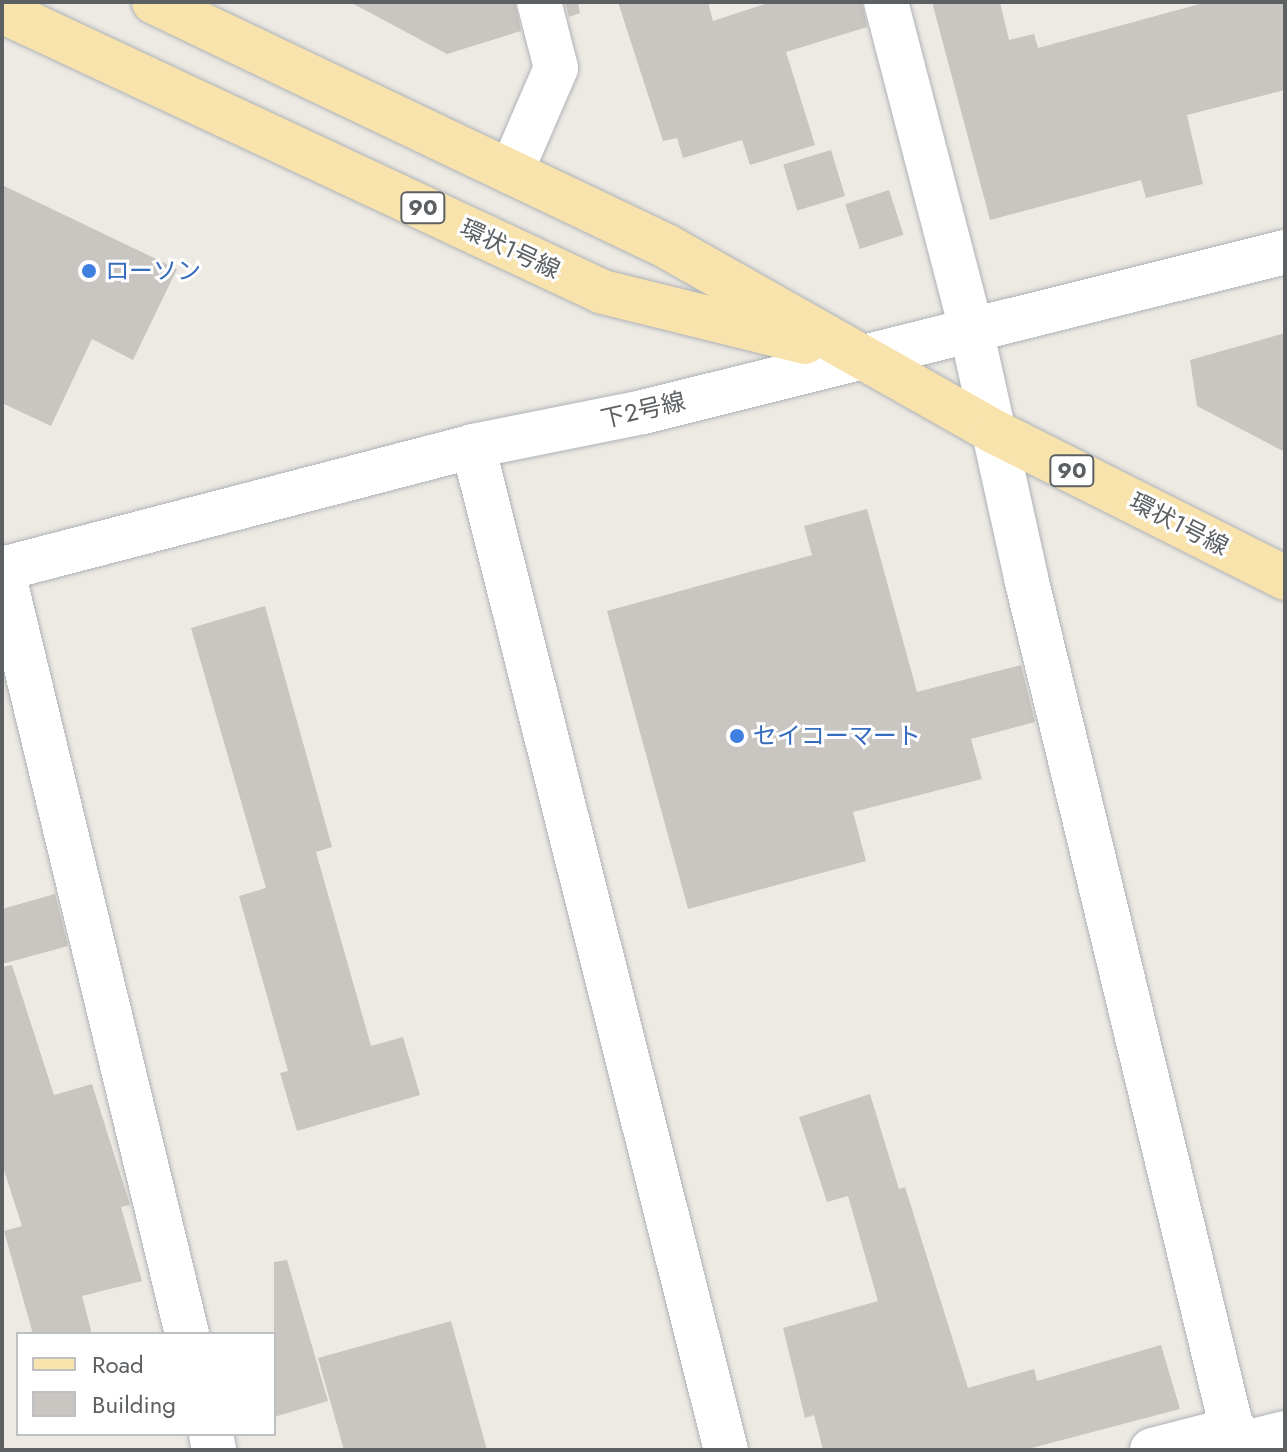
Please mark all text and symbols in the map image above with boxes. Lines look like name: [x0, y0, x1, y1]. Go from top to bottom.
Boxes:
road number: 90: [399, 190, 447, 226]
street label: 環状1号線: [456, 213, 564, 285]
place label: ローソン: [105, 257, 201, 285]
marker: ローソン: [80, 262, 98, 280]
street label: 下2号線: [598, 386, 688, 434]
road number: 90: [1048, 453, 1096, 489]
street label: 環状1号線: [1125, 487, 1233, 561]
place label: セイコーマート: [753, 722, 921, 750]
marker: セイコーマート: [728, 727, 746, 745]
legend: [16, 1332, 276, 1436]
text: Road: [92, 1347, 144, 1382]
text: Building: [92, 1387, 176, 1422]

